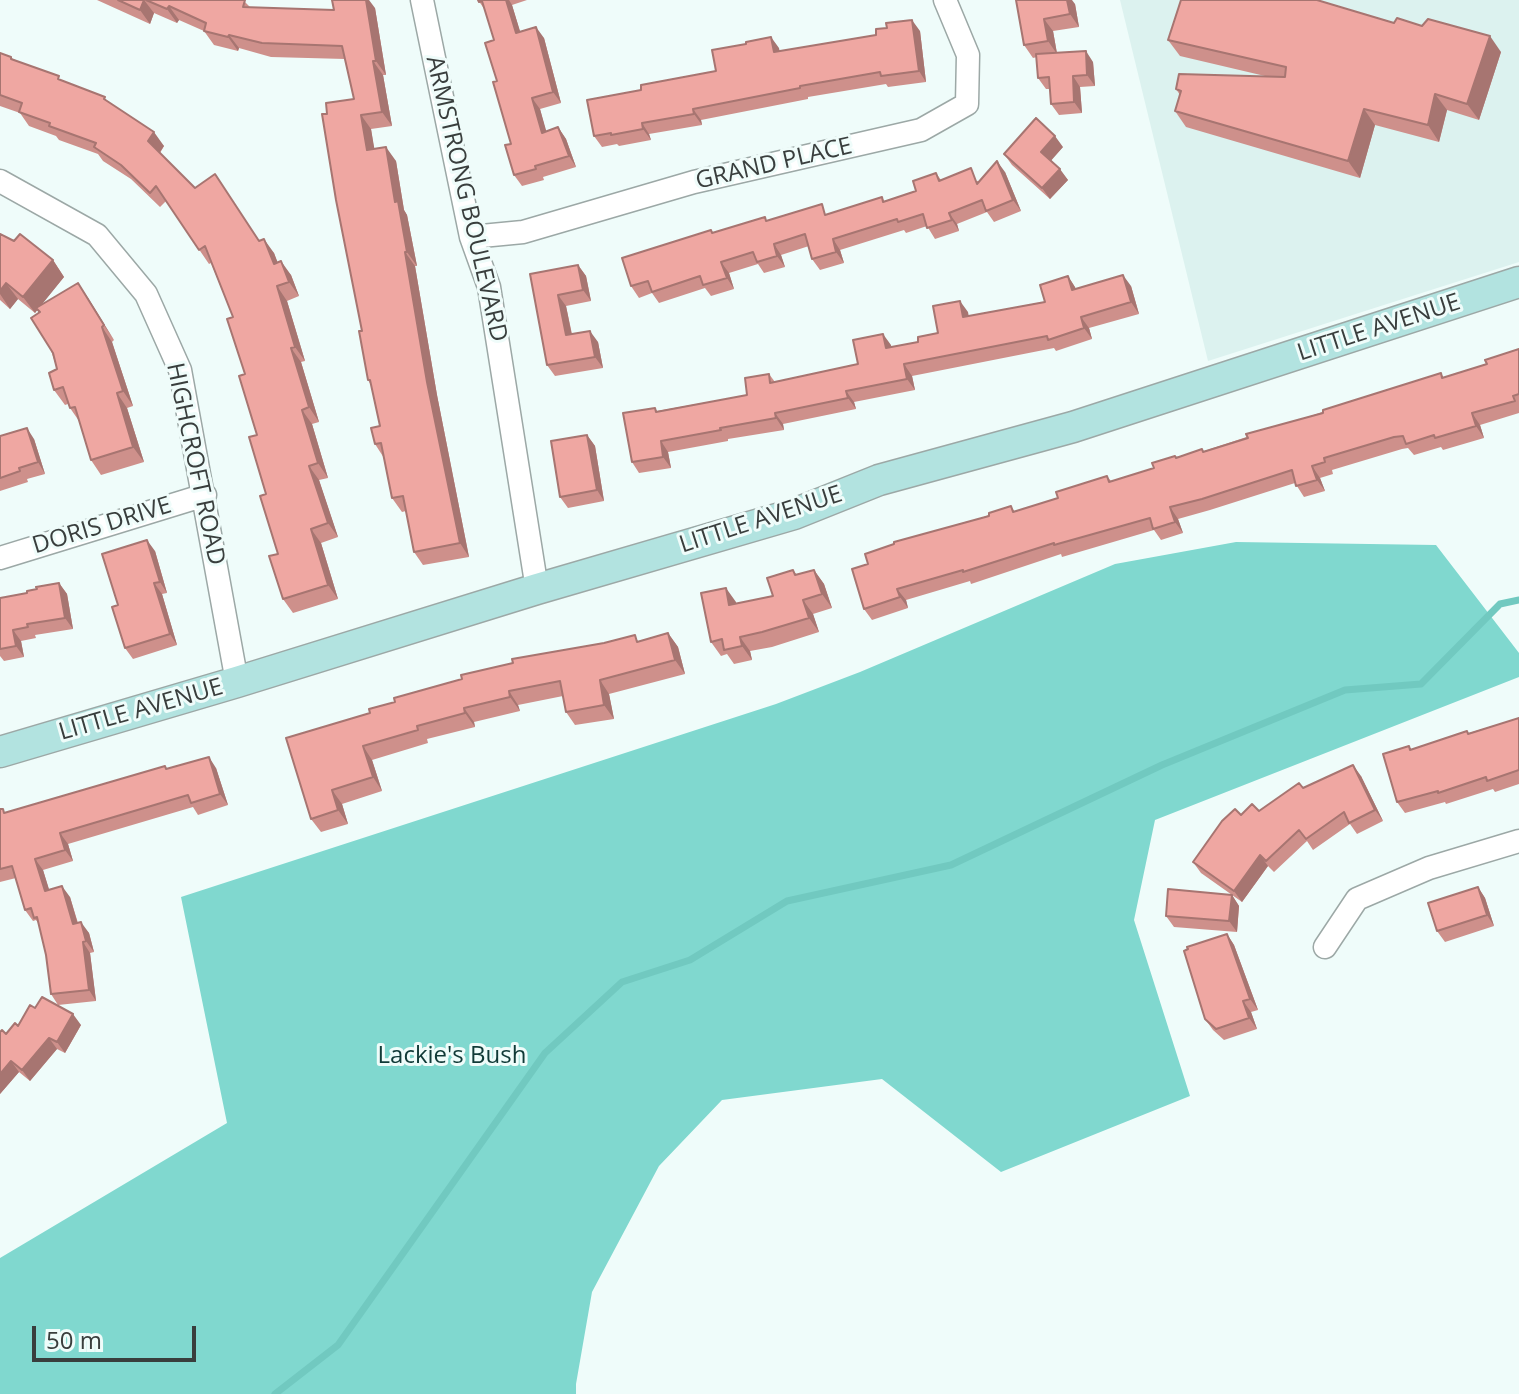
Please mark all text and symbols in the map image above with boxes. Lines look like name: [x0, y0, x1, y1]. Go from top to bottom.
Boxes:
street label: ARMSTRONG BOULEVARD: [419, 53, 513, 345]
street label: GRAND PLACE: [693, 132, 855, 196]
street label: LITTLE AVENUE: [1294, 288, 1464, 368]
street label: HIGHCROFT ROAD: [159, 360, 231, 568]
street label: LITTLE AVENUE: [676, 480, 846, 560]
street label: DORIS DRIVE: [29, 491, 175, 561]
street label: LITTLE AVENUE: [56, 673, 226, 747]
park label: Lackie's Bush: [378, 1042, 526, 1070]
scale bar: [36, 1310, 200, 1360]
text: 50 m: [46, 1323, 102, 1356]

